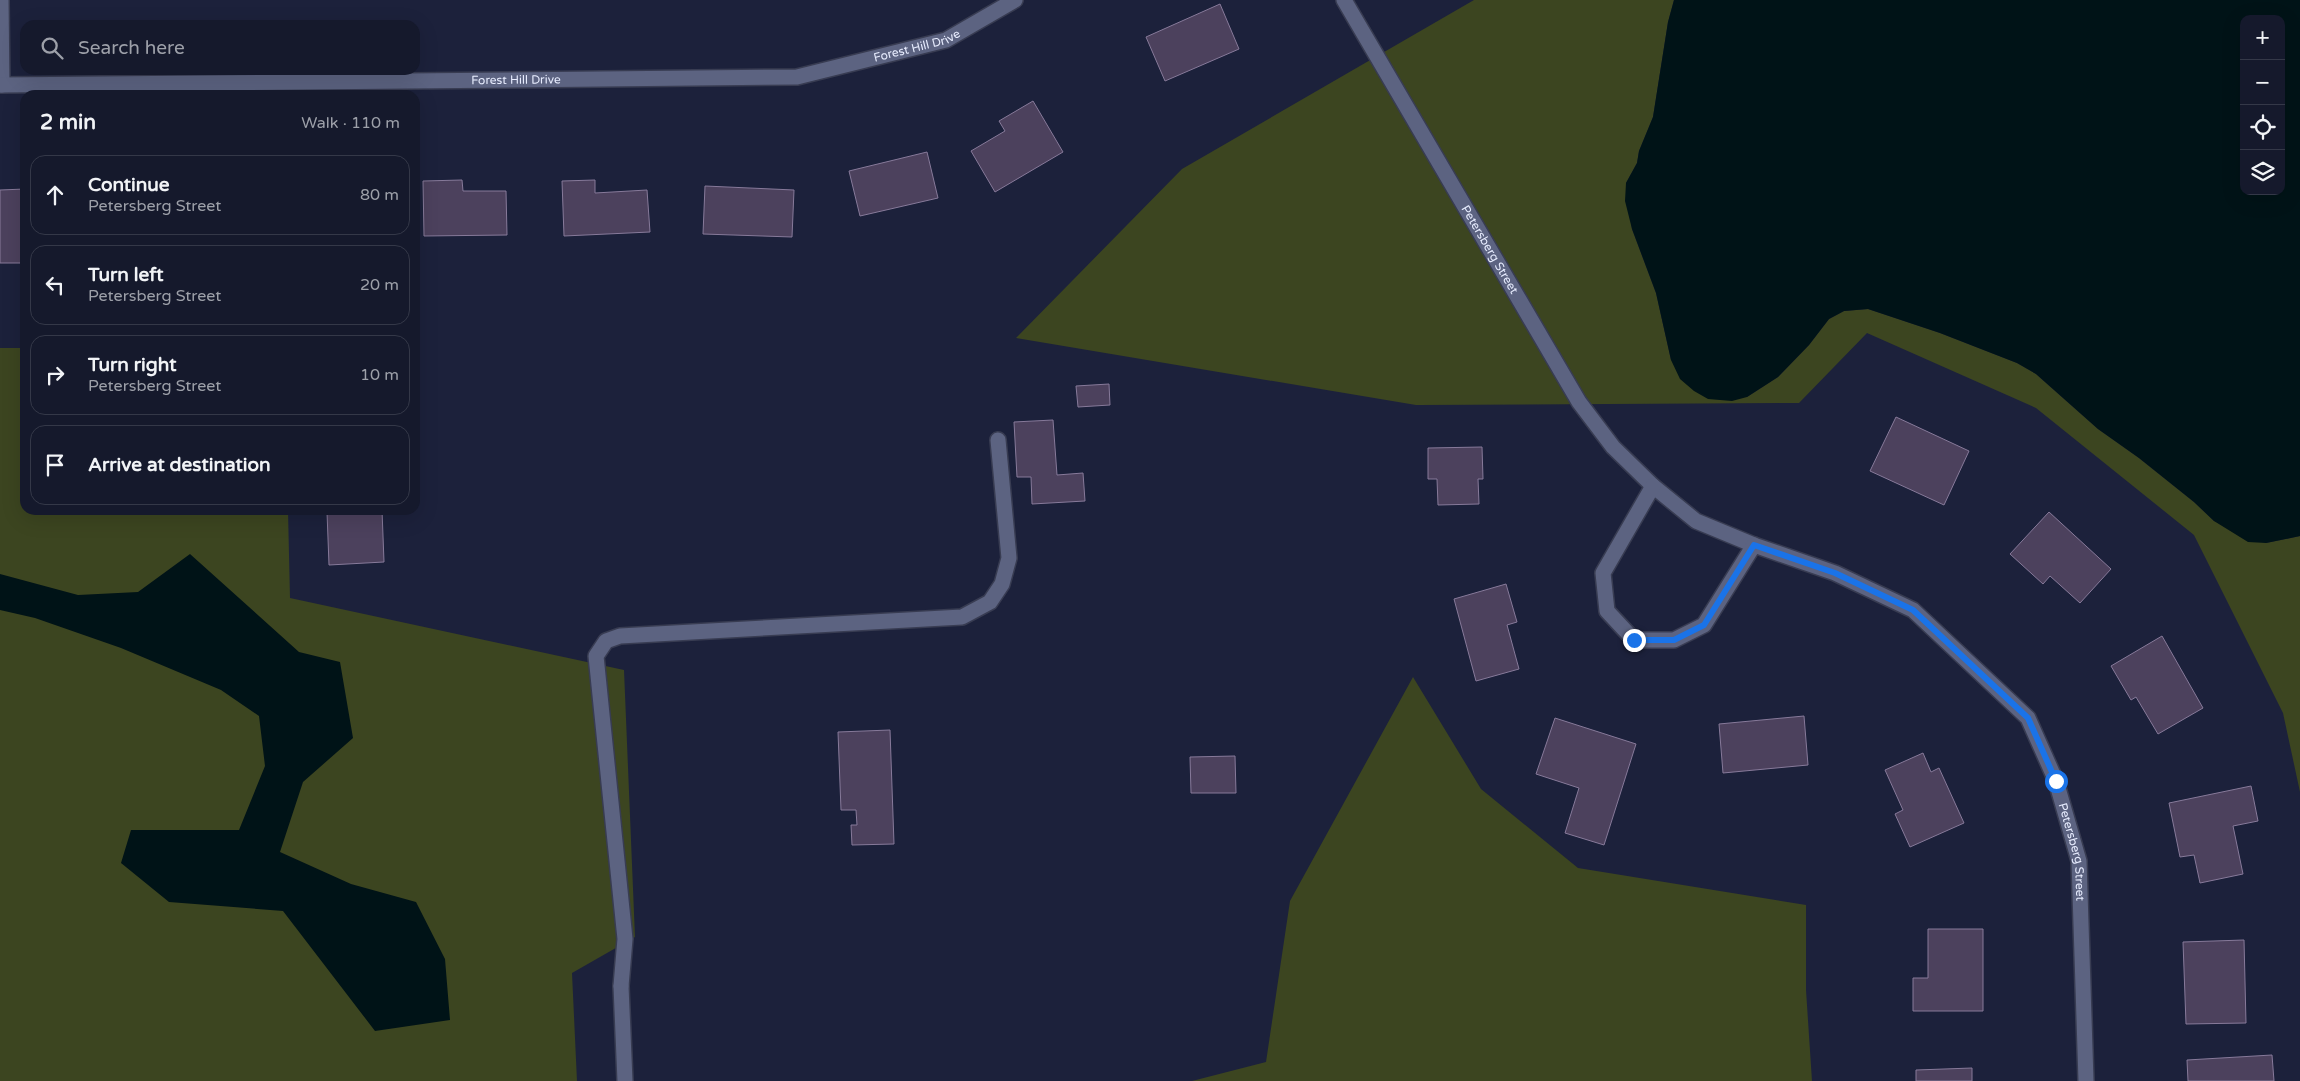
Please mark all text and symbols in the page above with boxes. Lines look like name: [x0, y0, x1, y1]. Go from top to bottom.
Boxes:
map controls: [2240, 15, 2285, 195]
button: +: [2240, 15, 2285, 60]
search box: [20, 20, 420, 75]
street label: Forest Hill Drive: [872, 26, 963, 65]
icon: search: [38, 34, 66, 62]
text: Search here: [78, 37, 185, 59]
button: −: [2240, 60, 2285, 105]
street label: Forest Hill Drive: [471, 72, 561, 87]
button: locate: [2240, 105, 2285, 150]
text: 2 min: [40, 110, 96, 135]
text: Walk · 110 m: [301, 113, 400, 133]
button: layers: [2240, 150, 2285, 195]
text: Continue: [88, 174, 170, 196]
icon: ahead: [41, 181, 69, 209]
text: 80 m: [360, 185, 399, 205]
text: Petersberg Street: [88, 196, 221, 216]
street label: Petersberg Street: [1459, 203, 1521, 297]
text: Turn left: [88, 264, 164, 286]
icon: left: [41, 271, 69, 299]
text: 20 m: [360, 275, 399, 295]
text: Petersberg Street: [88, 286, 221, 306]
text: Turn right: [88, 354, 176, 376]
icon: right: [41, 361, 69, 389]
text: 10 m: [360, 365, 399, 385]
text: Petersberg Street: [88, 376, 221, 396]
icon: arrive: [41, 451, 69, 479]
text: Arrive at destination: [88, 454, 271, 476]
route end: [1623, 629, 1646, 652]
route start: [2045, 770, 2068, 793]
street label: Petersberg Street: [2056, 801, 2087, 902]

